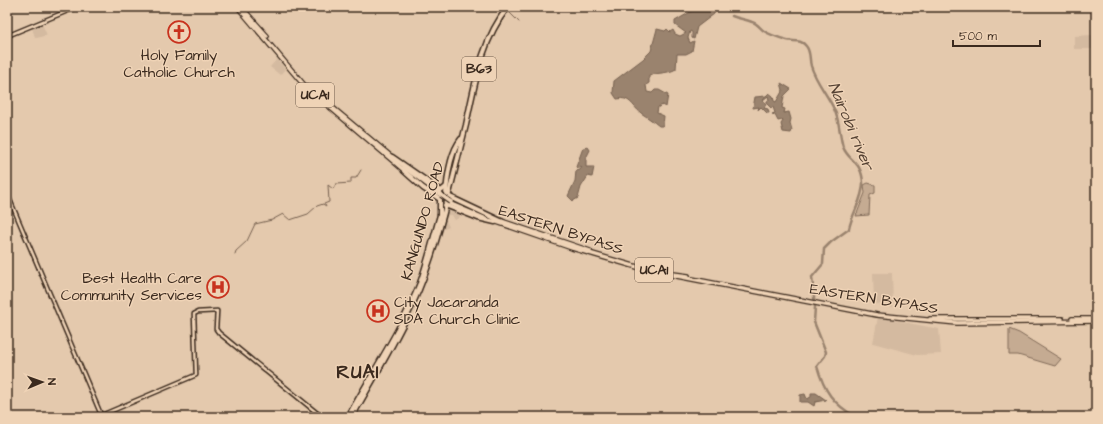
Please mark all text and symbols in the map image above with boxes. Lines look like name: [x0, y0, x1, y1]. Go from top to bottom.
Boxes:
church icon: Holy Family Catholic Church: [166, 19, 192, 45]
scale bar: [953, 22, 1040, 48]
text: 500 m: [959, 28, 997, 45]
place label: Holy Family Catholic Church: [123, 45, 235, 83]
road number: B63: [462, 57, 496, 81]
water label: Nairobi river: [823, 79, 880, 175]
road number: UCA1: [296, 83, 334, 107]
street label: KANGUNDO ROAD: [396, 159, 450, 283]
street label: EASTERN BYPASS: [496, 200, 626, 260]
road number: UCA1: [635, 258, 673, 282]
place label: Best Health Care Community Services: [61, 268, 202, 307]
hospital icon: Best Health Care Community Services: [205, 274, 231, 300]
street label: EASTERN BYPASS: [808, 278, 940, 320]
place label: City Jacaranda SDA Church Clinic: [394, 292, 521, 330]
hospital icon: City Jacaranda SDA Church Clinic: [365, 298, 391, 324]
district label: RUAI: [336, 359, 380, 386]
north arrow: [22, 362, 62, 402]
text: N: [44, 378, 59, 385]

